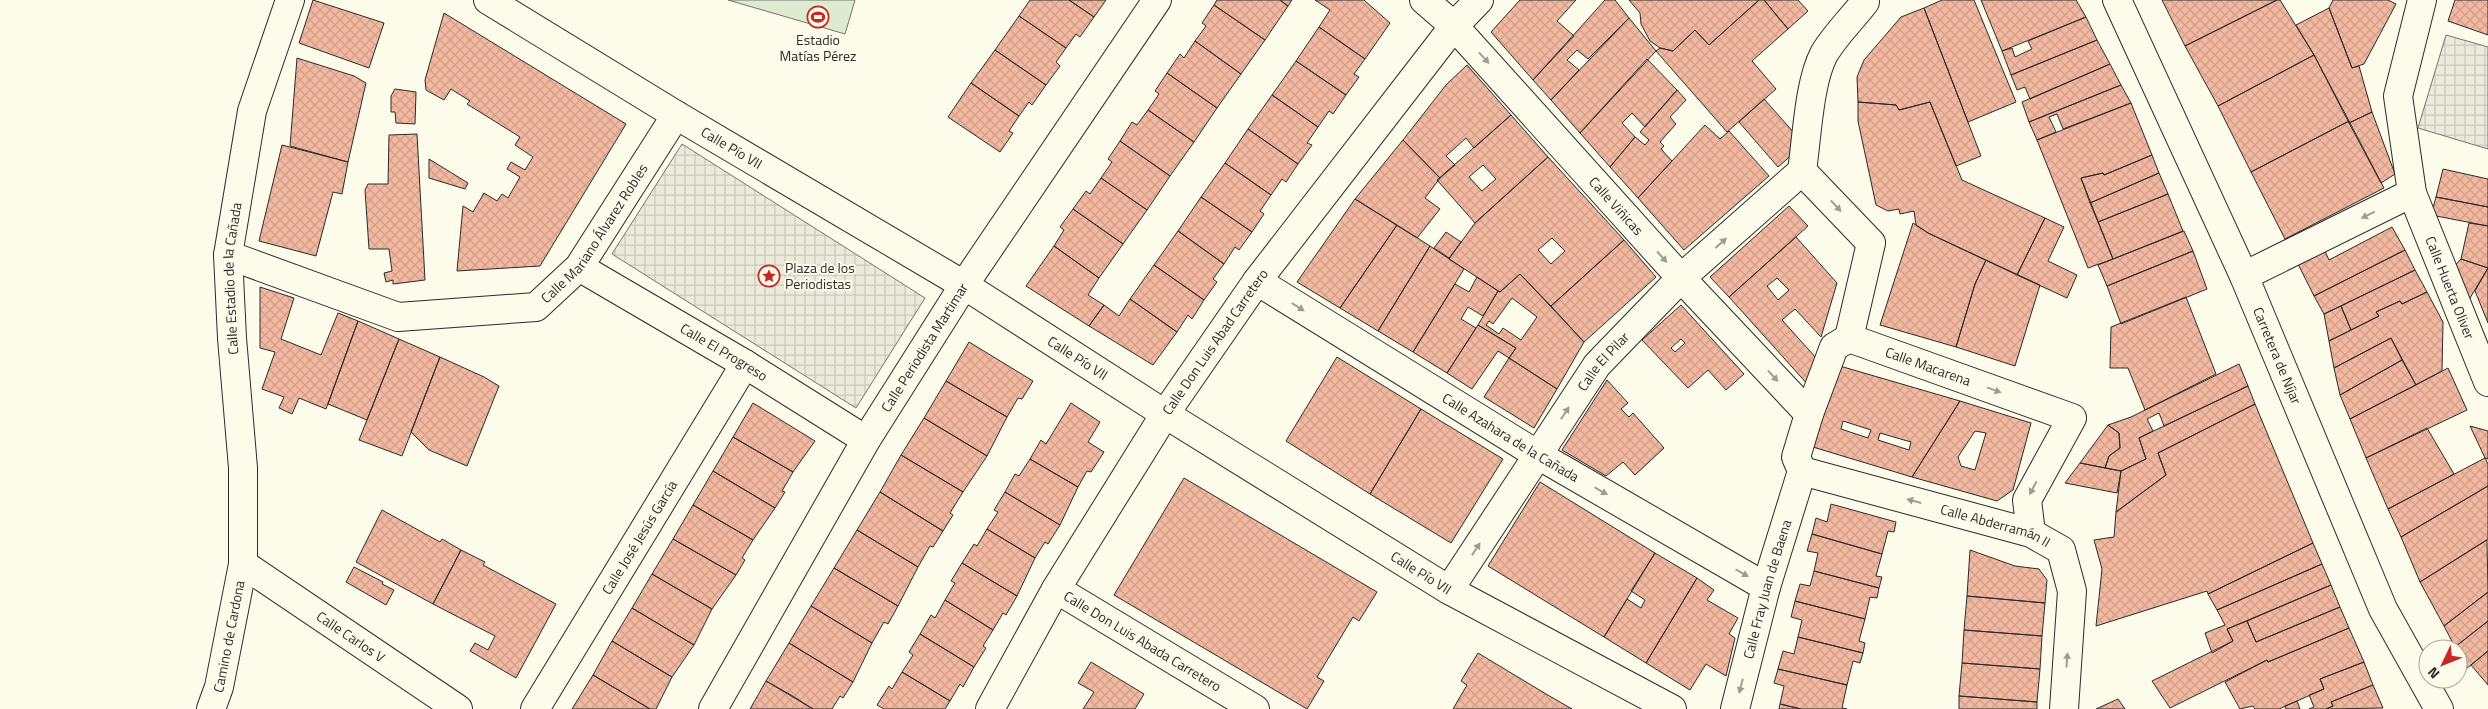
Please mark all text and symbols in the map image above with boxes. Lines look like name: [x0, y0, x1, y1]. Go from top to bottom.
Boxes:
sports icon: Estadio Matías Pérez: [806, 5, 830, 29]
place label: Estadio Matías Pérez: [780, 29, 856, 66]
one-way arrow: [1478, 52, 1489, 65]
street label: Calle Pío VII: [697, 121, 767, 174]
street label: Calle Mariano Álvarez Robles: [536, 159, 652, 308]
street label: Calle Viñicas: [1584, 172, 1649, 240]
one-way arrow: [1830, 199, 1842, 211]
street label: Calle Estadio de la Cañada: [217, 201, 247, 356]
one-way arrow: [2361, 211, 2375, 219]
street label: Calle Huerta Oliver: [2420, 233, 2481, 342]
one-way arrow: [1715, 237, 1728, 248]
one-way arrow: [1657, 251, 1668, 264]
place label: Plaza de los Periodistas: [785, 257, 855, 294]
place icon: Plaza de los Periodistas: [757, 264, 781, 288]
street label: Calle Don Luis Abad Carretero: [1157, 264, 1273, 419]
street label: Calle Periodista Martimar: [875, 278, 973, 416]
one-way arrow: [1292, 302, 1305, 311]
street label: Carretera de Níjar: [2248, 304, 2307, 407]
street label: Calle El Progreso: [676, 317, 772, 386]
street label: Calle El Pilar: [1572, 327, 1634, 395]
street label: Calle Pío VII: [1044, 330, 1112, 385]
street label: Calle Macarena: [1883, 341, 1974, 391]
one-way arrow: [1767, 370, 1779, 382]
one-way arrow: [1987, 386, 2002, 394]
street label: Calle Azahara de la Cañada: [1438, 387, 1583, 487]
one-way arrow: [1560, 407, 1570, 420]
street label: Calle José Jesús García: [596, 476, 682, 598]
one-way arrow: [2029, 482, 2038, 495]
one-way arrow: [1595, 487, 1608, 496]
one-way arrow: [1907, 497, 1922, 505]
street label: Calle Abderramán II: [1938, 498, 2055, 552]
street label: Calle Fray Juan de Baena: [1737, 517, 1796, 661]
one-way arrow: [1471, 543, 1481, 556]
street label: Calle Pío VII: [1387, 545, 1456, 599]
one-way arrow: [1735, 569, 1748, 578]
street label: Camino de Cardona: [207, 578, 250, 695]
street label: Calle Don Luis Abada Carretero: [1060, 585, 1226, 696]
street label: Calle Carlos V: [312, 605, 390, 667]
north arrow: [2418, 639, 2468, 689]
one-way arrow: [2063, 652, 2071, 668]
text: N: [2422, 662, 2444, 684]
one-way arrow: [1737, 678, 1745, 693]

